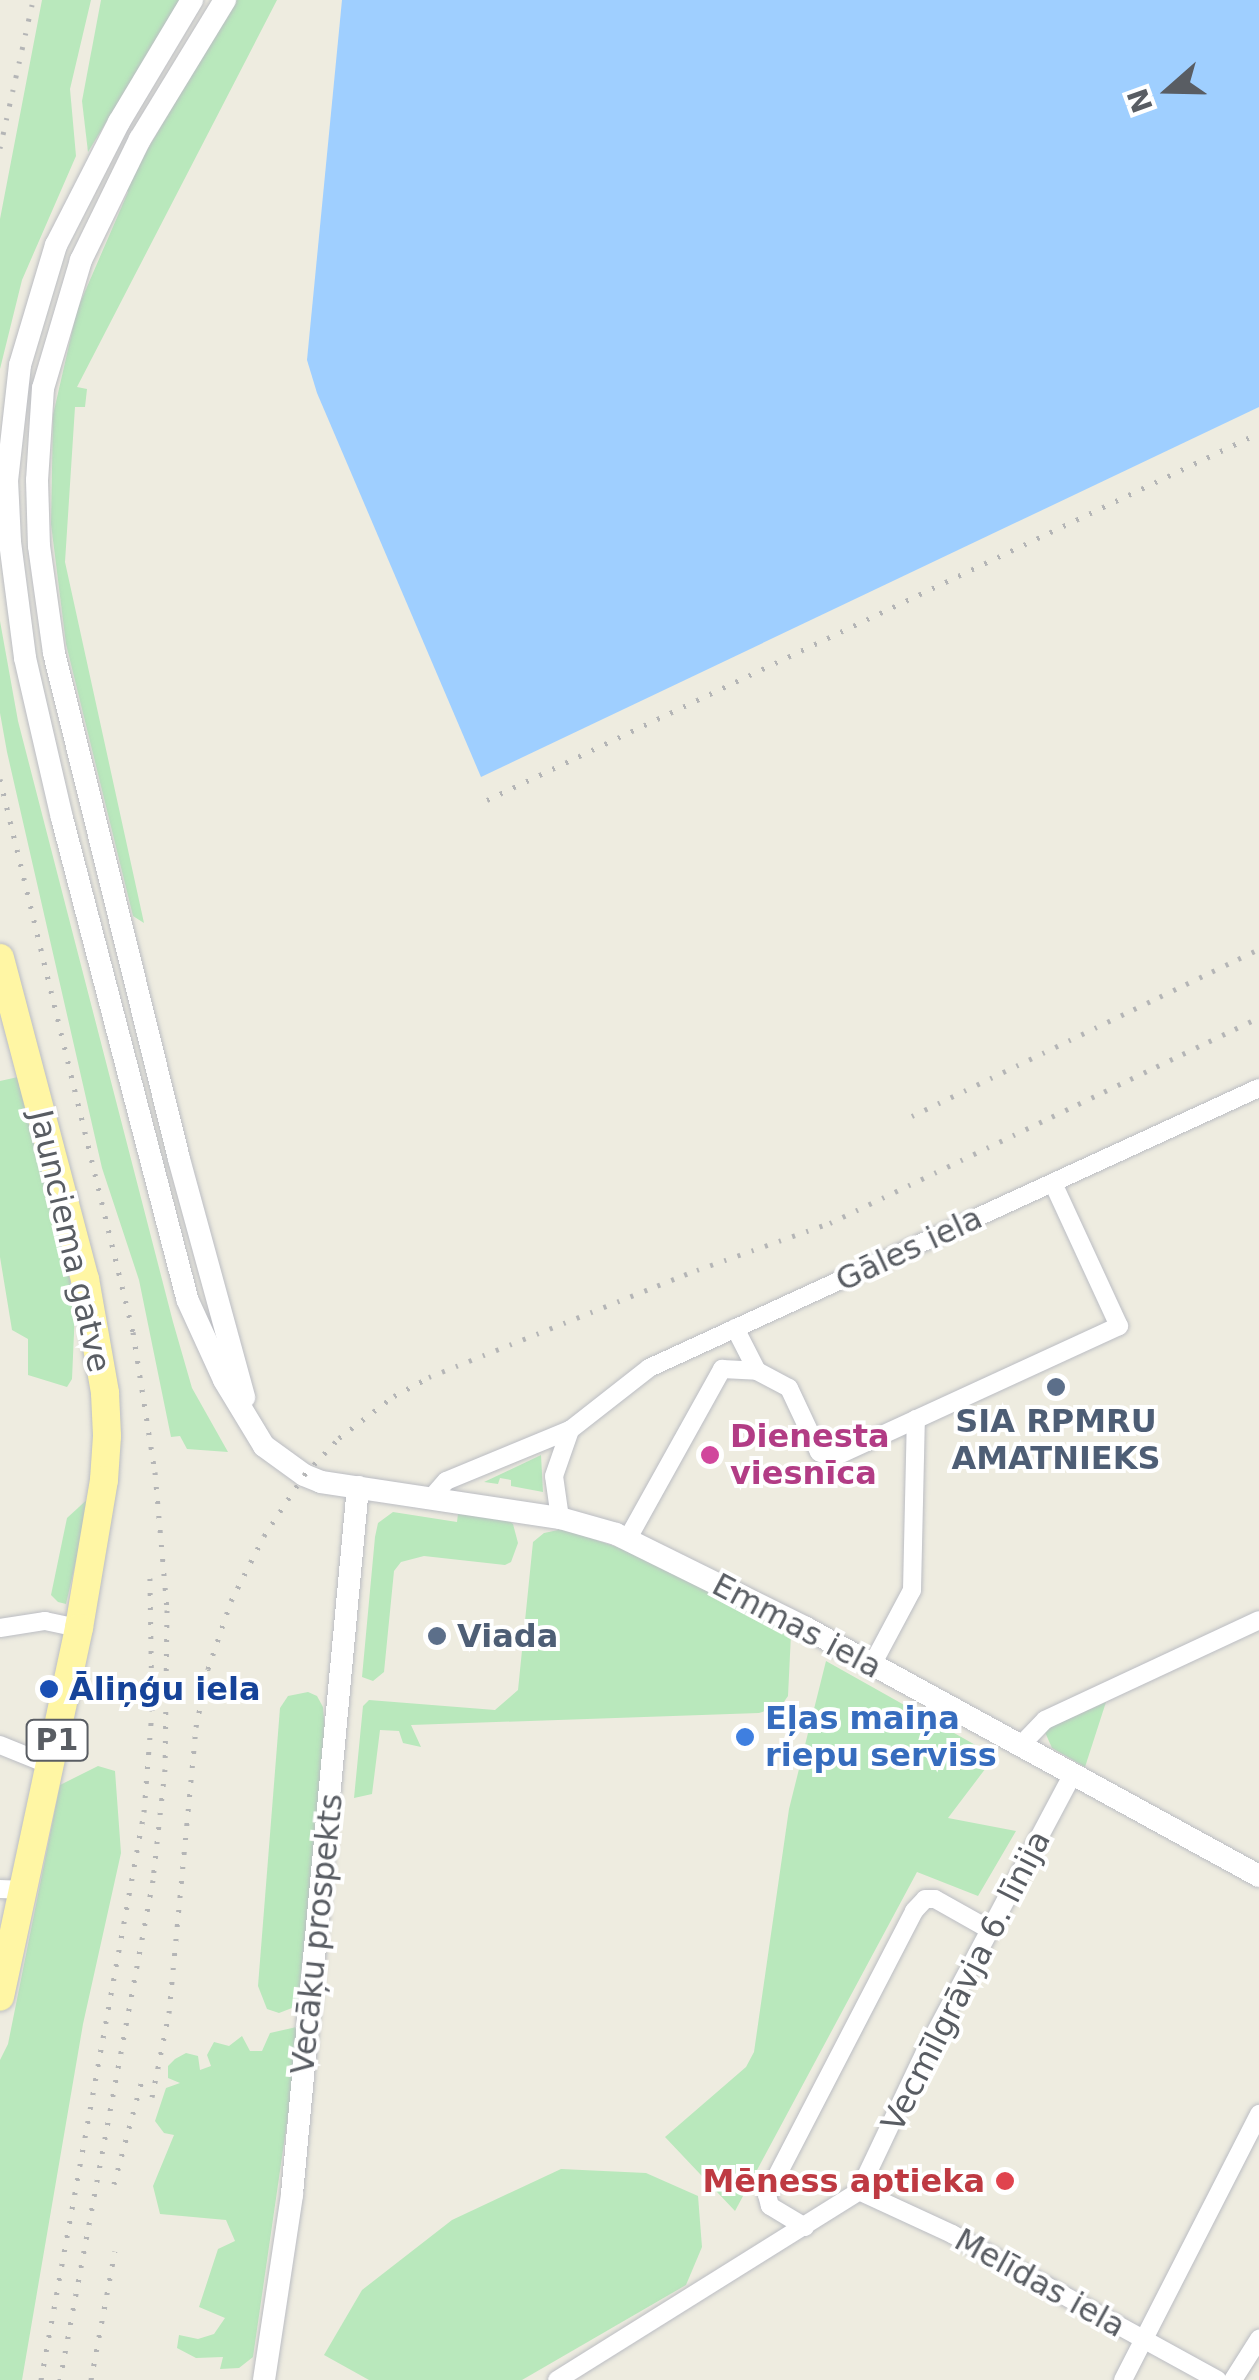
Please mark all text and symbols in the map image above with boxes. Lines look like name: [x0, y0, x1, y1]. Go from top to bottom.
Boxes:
north arrow: [1119, 40, 1219, 140]
text: N: [1121, 84, 1160, 117]
street label: Jaunciema gatve: [21, 1106, 119, 1376]
street label: Gāles iela: [830, 1198, 988, 1300]
marker: SIA RPMRU AMATNIEKS: [1045, 1376, 1067, 1398]
place label: SIA RPMRU AMATNIEKS: [951, 1403, 1161, 1478]
place label: Dienesta viesnīca: [730, 1418, 890, 1493]
marker: Dienesta viesnīca: [699, 1444, 721, 1466]
street label: Emmas iela: [706, 1565, 888, 1687]
place label: Viada: [457, 1617, 558, 1655]
marker: Viada: [426, 1625, 448, 1647]
place label: Āliņģu iela: [69, 1670, 261, 1708]
marker: Āliņģu iela: [38, 1678, 60, 1700]
place label: Eļas maiņa riepu serviss: [765, 1700, 997, 1775]
road number: P1: [24, 1715, 90, 1765]
marker: Eļas maiņa riepu serviss: [734, 1726, 756, 1748]
street label: Vecāķu prospekts: [283, 1792, 351, 2076]
street label: Vecmīlgrāvja 6. līnija: [873, 1824, 1059, 2138]
place label: Mēness aptieka: [702, 2162, 985, 2200]
marker: Mēness aptieka: [994, 2170, 1016, 2192]
street label: Melīdas iela: [948, 2220, 1132, 2346]

